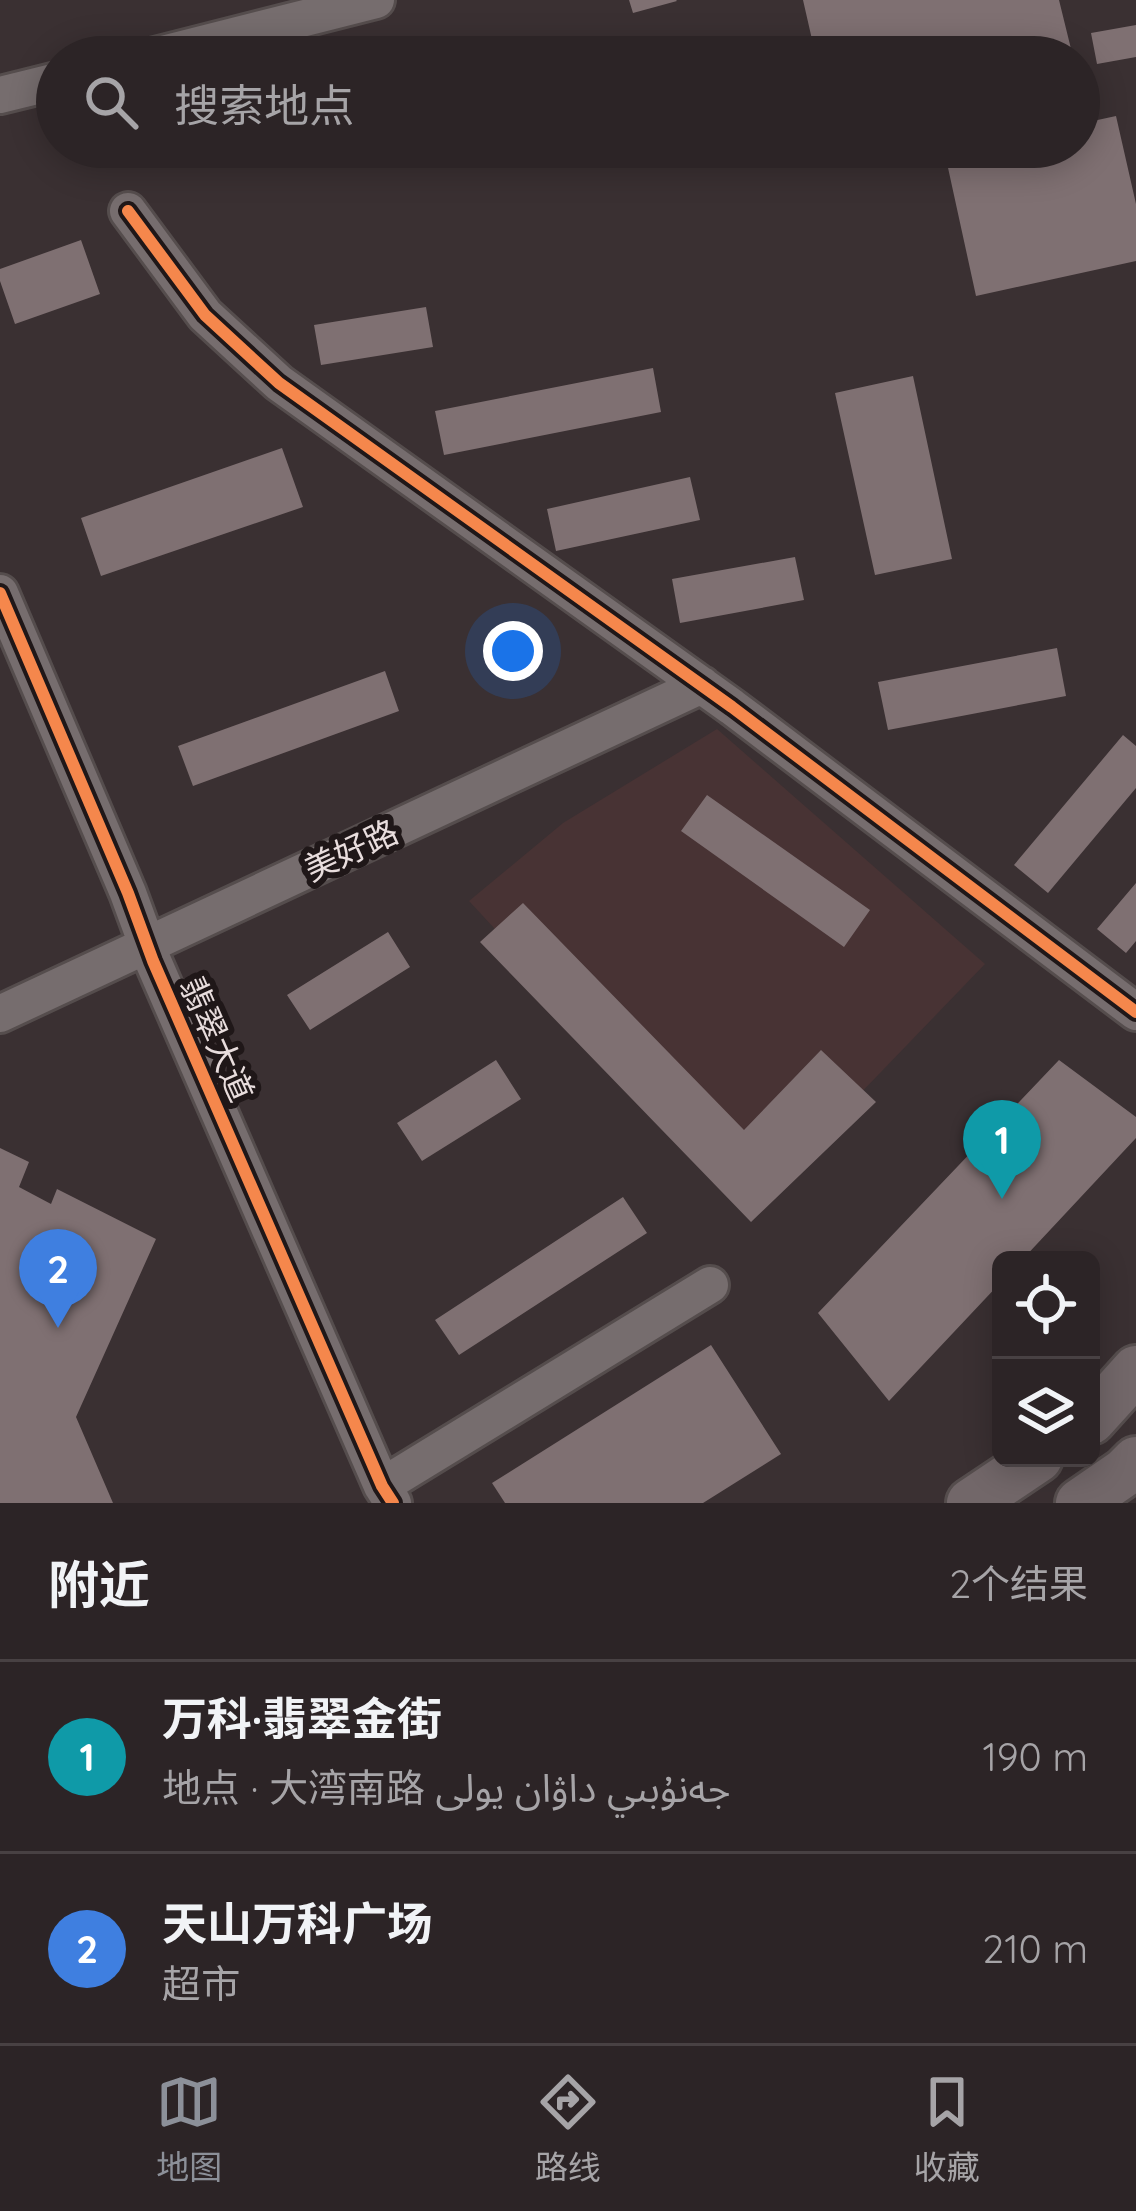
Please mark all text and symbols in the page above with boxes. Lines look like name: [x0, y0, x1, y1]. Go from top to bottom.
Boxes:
search box: [36, 36, 1100, 168]
icon: search: [78, 69, 144, 135]
text: 搜索地点: [174, 77, 354, 133]
your location: [483, 621, 543, 681]
street label: 美好路: [297, 810, 404, 889]
street label: 翡翠大道: [172, 970, 263, 1107]
pin: 1: [963, 1100, 1041, 1199]
pin: 2: [19, 1229, 97, 1328]
map controls: [992, 1251, 1100, 1467]
button: locate: [992, 1251, 1100, 1359]
button: layers: [992, 1359, 1100, 1467]
text: 附近: [48, 1552, 150, 1616]
text: 2个结果: [949, 1559, 1088, 1608]
text: 万科·翡翠金街: [162, 1690, 442, 1746]
text: 1: [79, 1732, 95, 1781]
text: 190 m: [982, 1732, 1088, 1781]
text: 地点 · 大湾南路 جەنۇبىي داۋان يولى: [162, 1763, 730, 1812]
text: 天山万科广场: [162, 1895, 432, 1951]
text: 2: [76, 1924, 98, 1973]
text: 210 m: [983, 1924, 1088, 1973]
text: 超市: [162, 1959, 240, 2008]
tab: 地图: [156, 2069, 222, 2189]
tab: 路线: [535, 2069, 601, 2189]
tab: 收藏: [914, 2069, 980, 2189]

